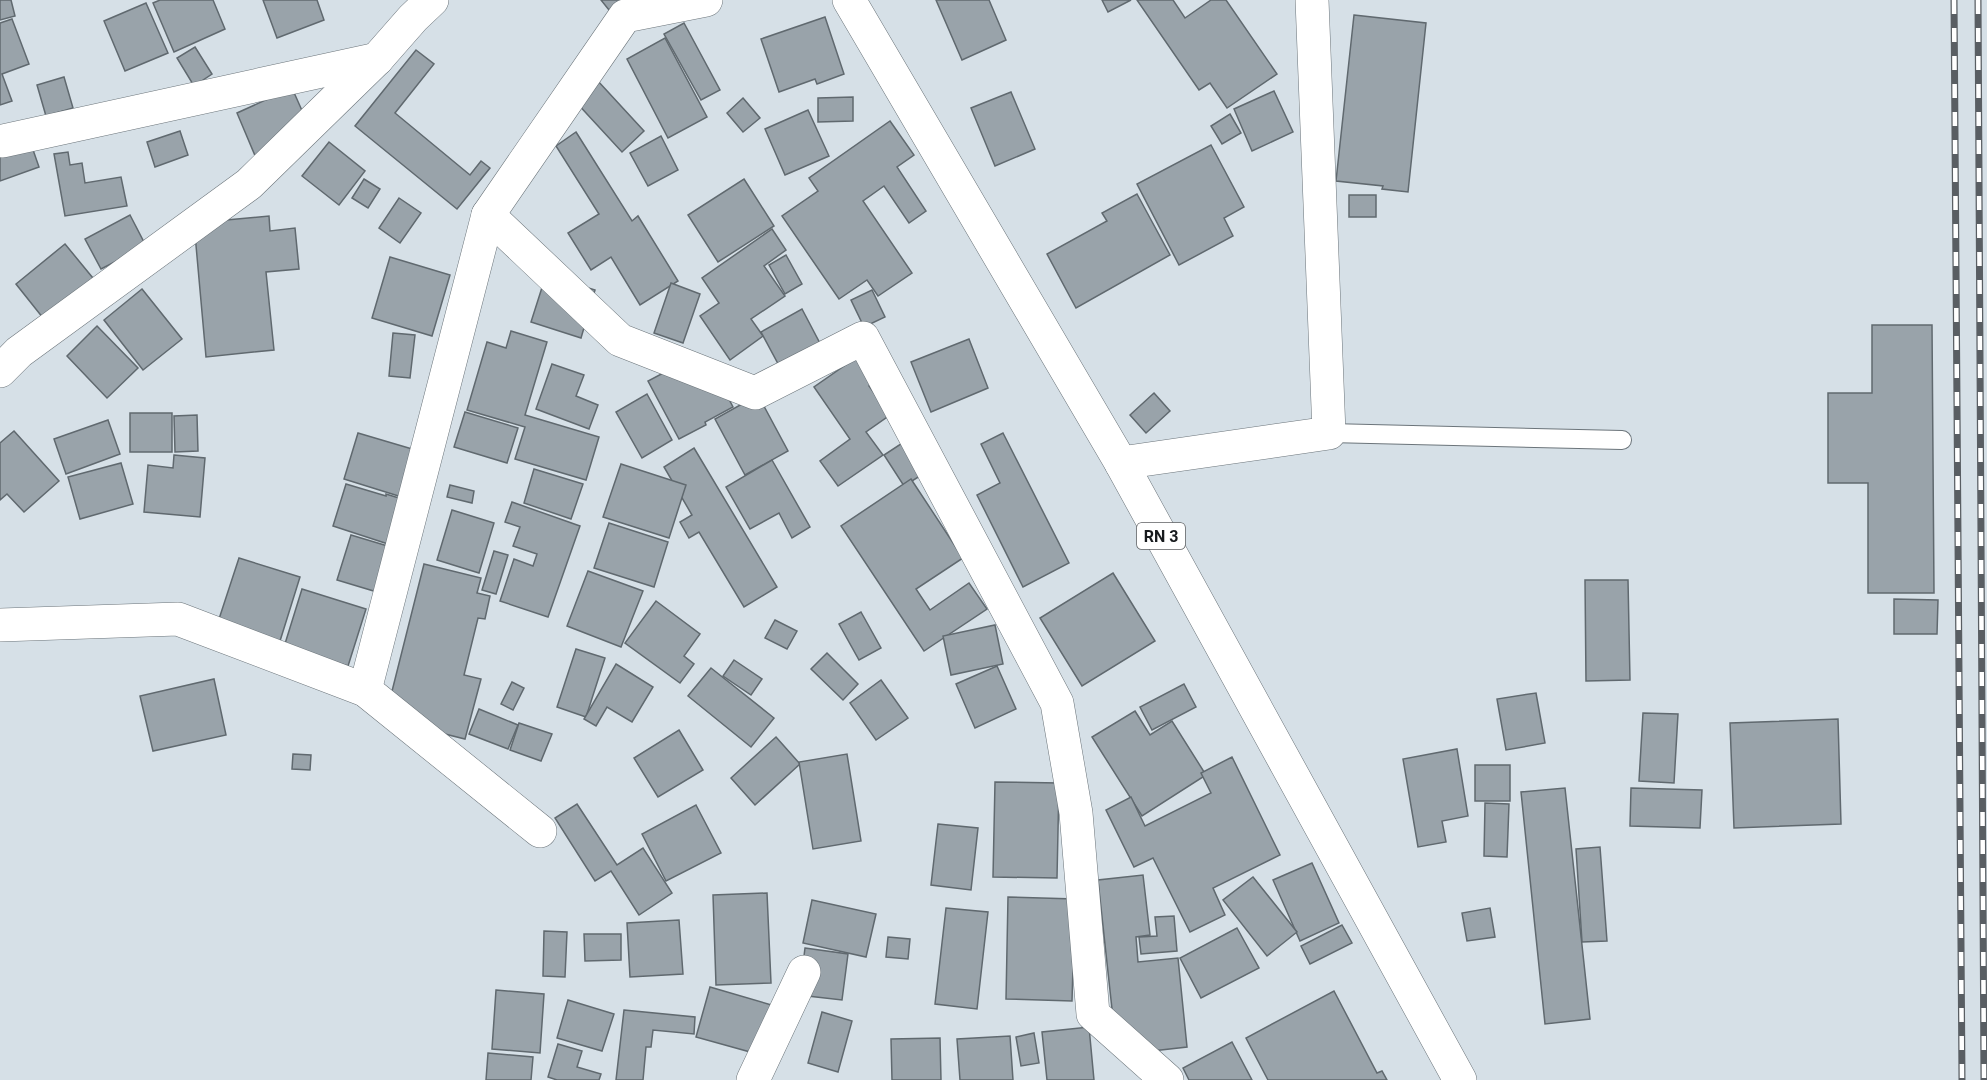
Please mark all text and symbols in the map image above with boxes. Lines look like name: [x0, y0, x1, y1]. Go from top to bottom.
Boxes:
road number: RN 3: [1137, 523, 1185, 549]

